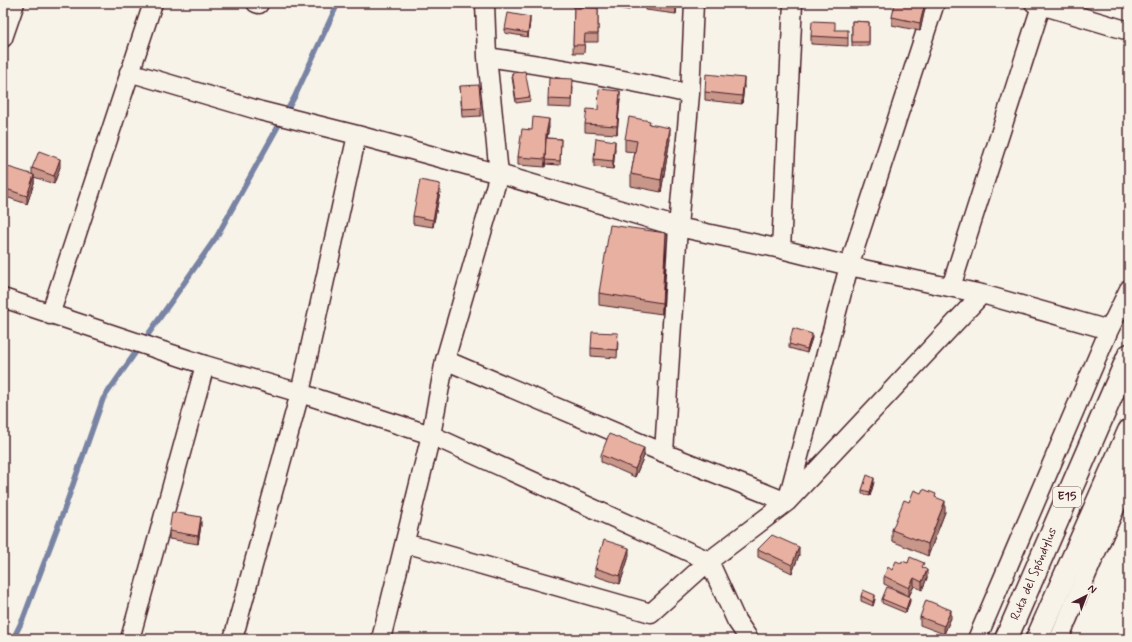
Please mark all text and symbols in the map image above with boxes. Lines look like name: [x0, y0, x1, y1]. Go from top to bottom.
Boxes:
road number: E15: [1053, 487, 1081, 507]
street label: Ruta del Spóndylus: [1007, 525, 1061, 623]
north arrow: [1066, 576, 1106, 616]
text: N: [1085, 582, 1099, 597]

